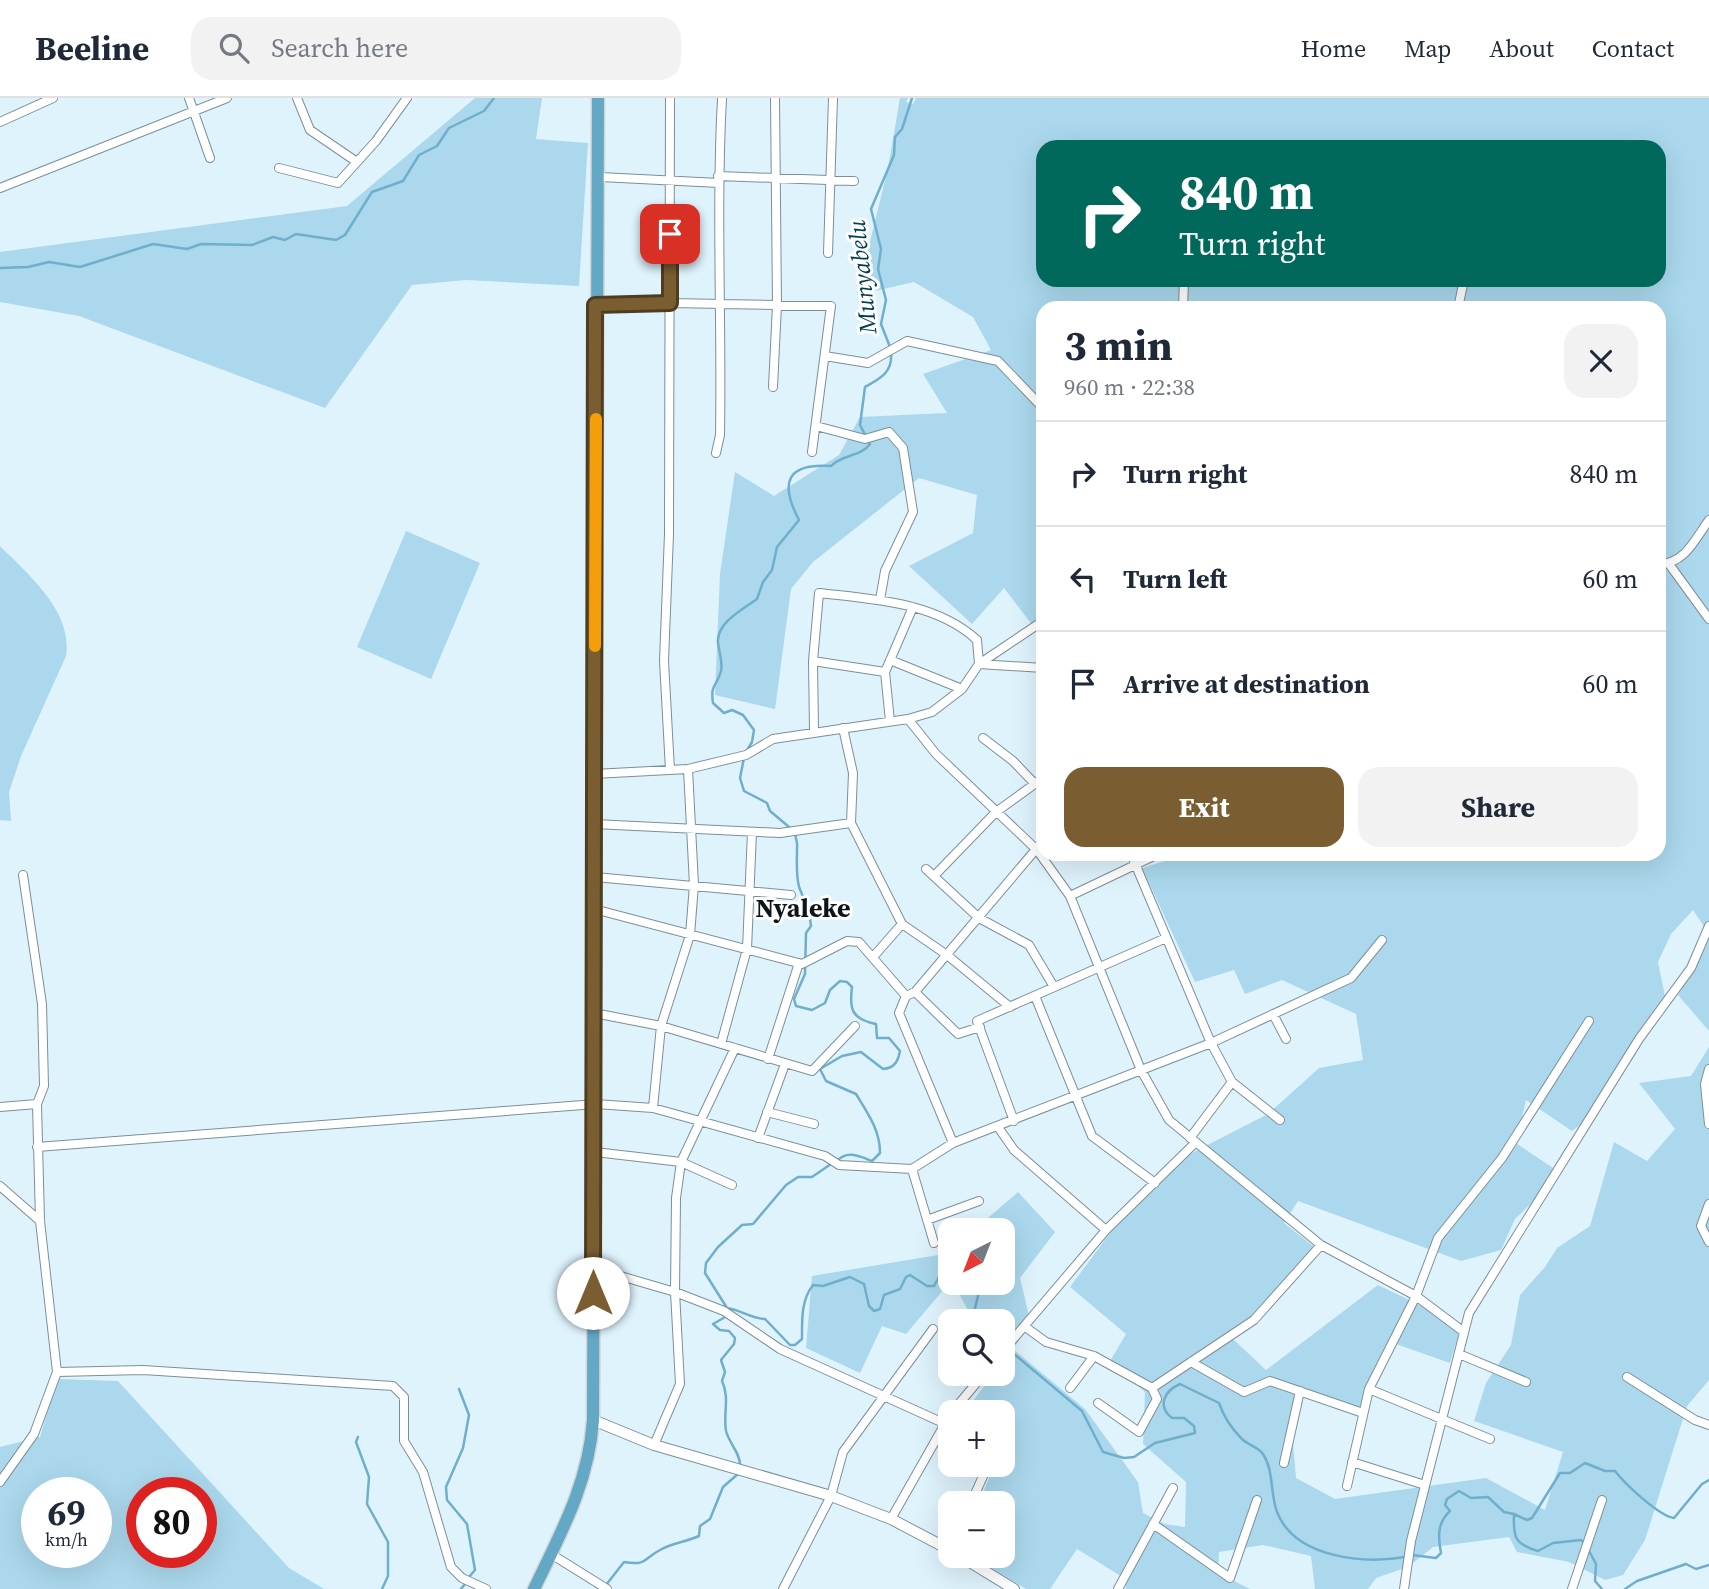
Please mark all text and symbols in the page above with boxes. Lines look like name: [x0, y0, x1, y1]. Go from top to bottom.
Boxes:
search box: [191, 17, 681, 80]
text: Beeline: [35, 26, 149, 71]
icon: search: [215, 29, 253, 67]
text: Search here: [271, 30, 408, 66]
text: Home: [1301, 32, 1366, 65]
text: Map: [1404, 32, 1451, 65]
text: About: [1489, 32, 1554, 65]
text: Contact: [1592, 32, 1674, 65]
text: 840 m: [1179, 158, 1314, 225]
icon: right: [1064, 168, 1155, 259]
pin: [640, 204, 700, 264]
icon: arrive: [651, 215, 689, 253]
water label: Munyabelu: [840, 218, 884, 336]
text: Turn right: [1179, 222, 1325, 266]
text: 3 min: [1064, 316, 1173, 374]
button: close: [1564, 324, 1638, 398]
text: 960 m · 22:38: [1064, 371, 1195, 403]
icon: right: [1064, 455, 1102, 493]
text: Turn right: [1123, 456, 1247, 492]
text: 840 m: [1570, 456, 1638, 492]
icon: left: [1064, 560, 1102, 598]
text: Turn left: [1123, 561, 1227, 597]
text: 60 m: [1583, 561, 1638, 597]
icon: arrive: [1064, 665, 1102, 703]
text: Arrive at destination: [1123, 666, 1370, 702]
text: 60 m: [1583, 666, 1638, 702]
button: Exit: [1064, 767, 1344, 847]
button: Share: [1358, 767, 1638, 847]
district label: Nyaleke: [755, 890, 851, 926]
north arrow: [938, 1218, 1015, 1295]
map controls: [938, 1218, 1015, 1568]
position arrow: [556, 1256, 630, 1330]
button: search: [938, 1309, 1015, 1386]
button: +: [938, 1400, 1015, 1477]
speed limit sign: 80: [126, 1477, 217, 1568]
text: 69: [48, 1489, 85, 1537]
button: −: [938, 1491, 1015, 1568]
text: km/h: [45, 1527, 88, 1552]

